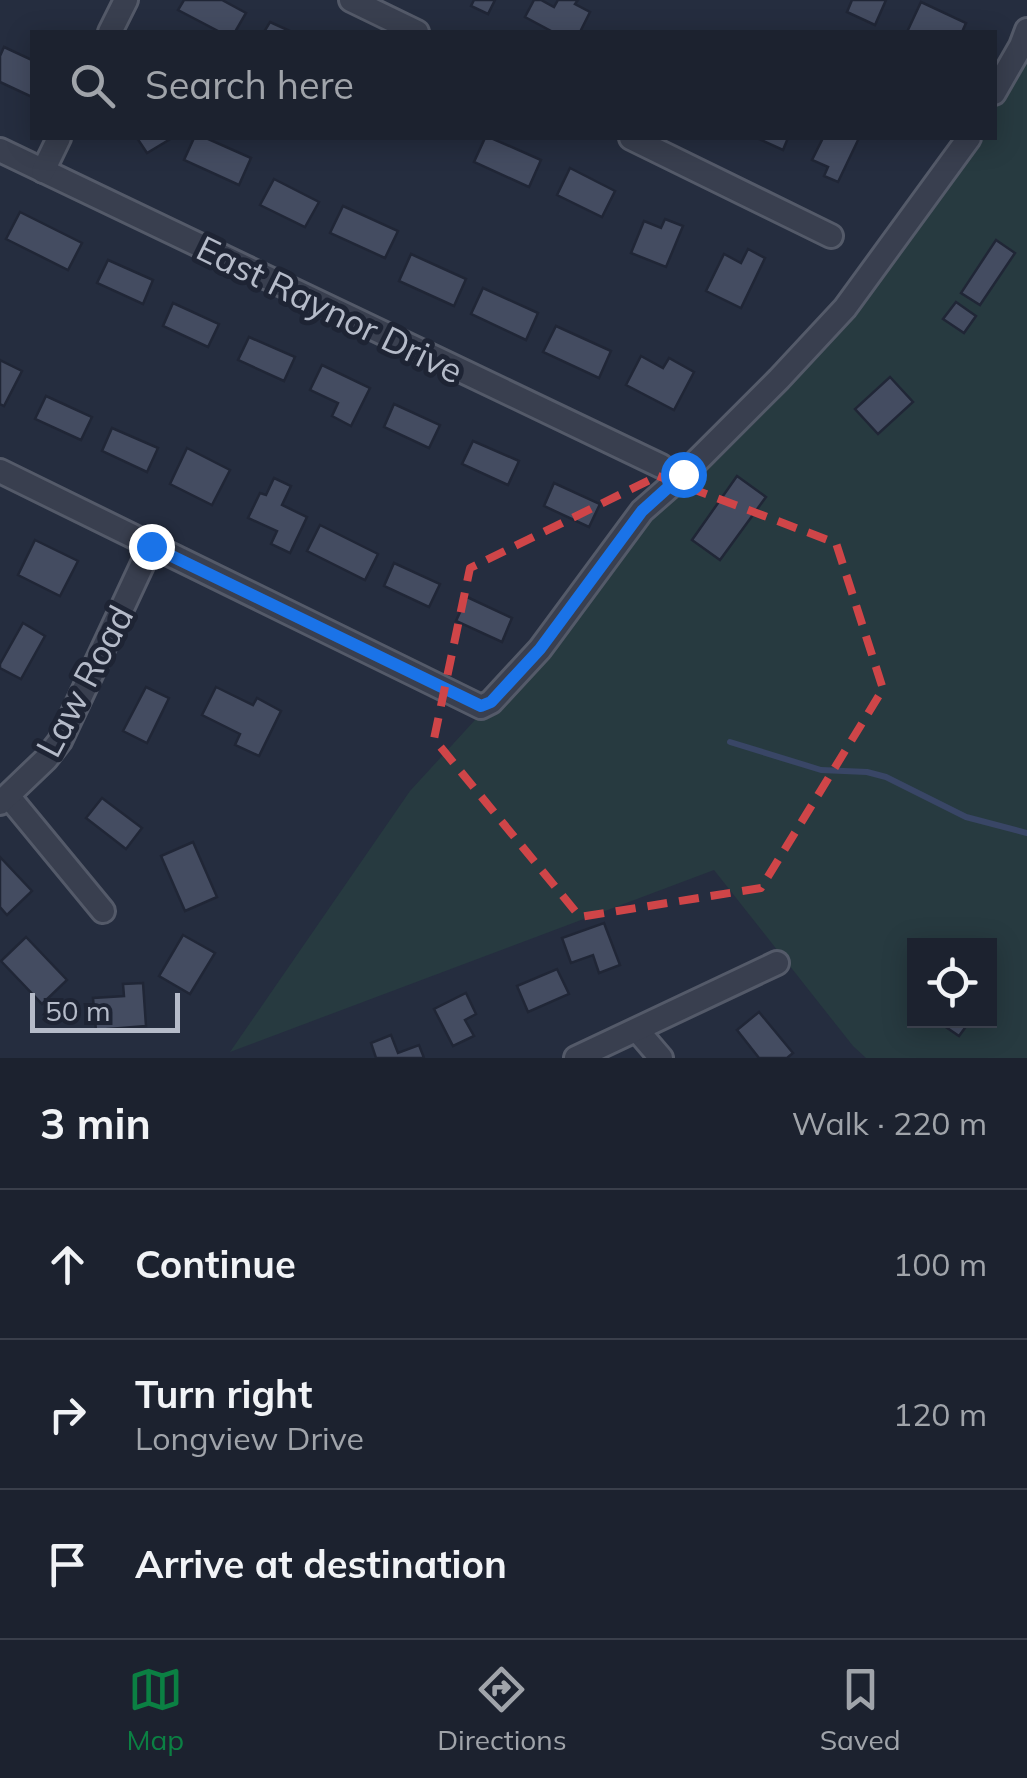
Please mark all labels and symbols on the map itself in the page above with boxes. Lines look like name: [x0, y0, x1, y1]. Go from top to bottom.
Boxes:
street label: East Raynor Drive: [190, 226, 470, 392]
route start: [661, 452, 707, 498]
route end: [129, 524, 175, 570]
street label: Law Road: [26, 598, 142, 764]
scale bar: [30, 988, 180, 1032]

